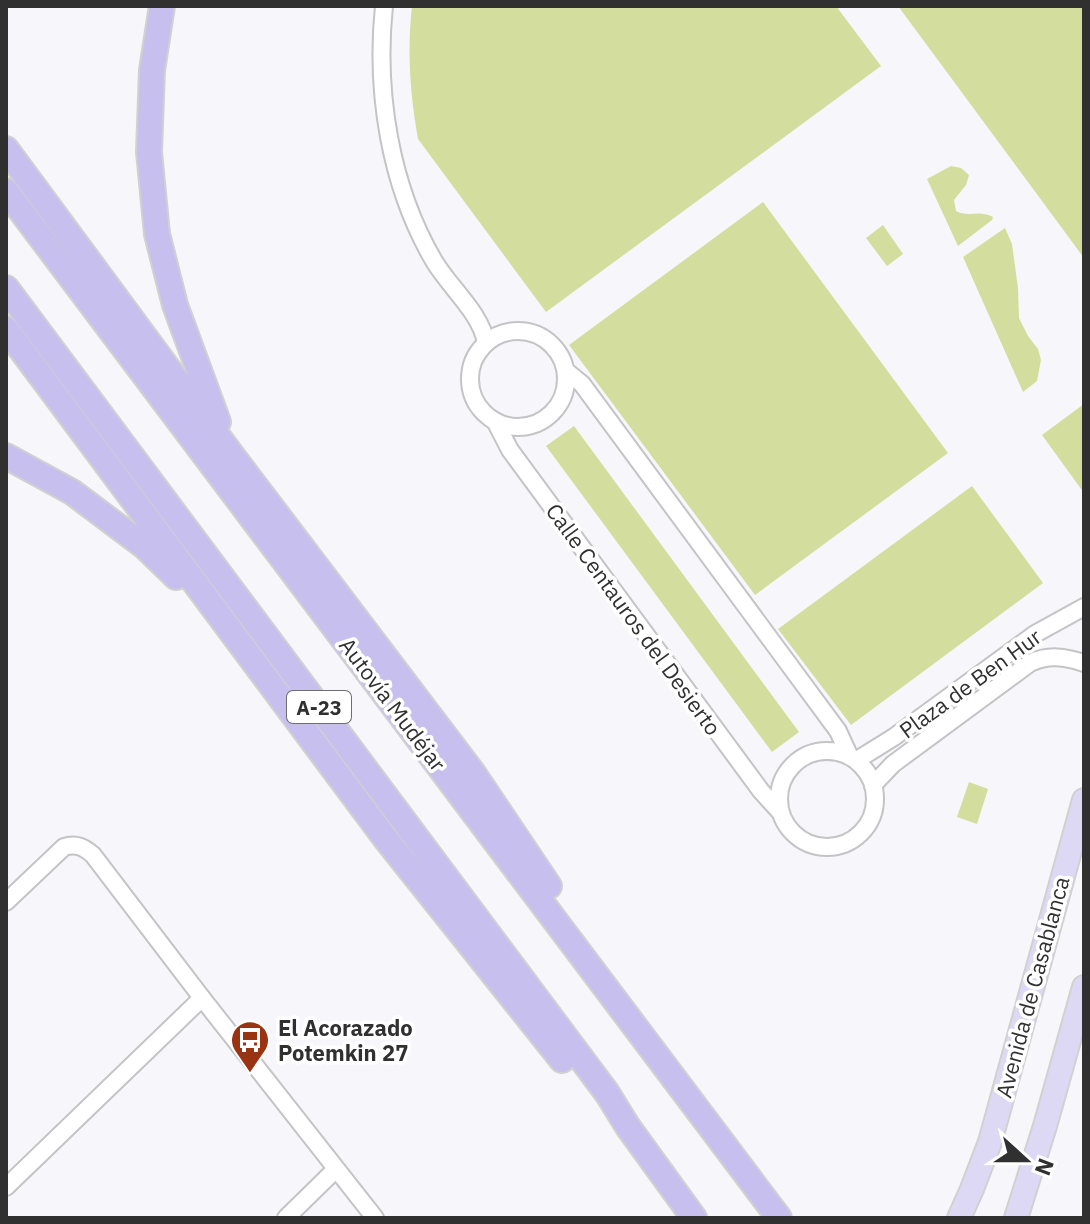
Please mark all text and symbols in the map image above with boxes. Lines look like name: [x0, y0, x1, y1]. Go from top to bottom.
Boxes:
street label: Calle Centauros del Desierto: [540, 497, 728, 741]
street label: Plaza de Ben Hur: [893, 622, 1047, 744]
street label: Autovía Mudéjar: [333, 631, 453, 777]
road number: A-23: [287, 691, 351, 723]
street label: Avenida de Casablanca: [989, 873, 1076, 1101]
place label: El Acorazado Potemkin 27: [278, 1013, 413, 1067]
bus stop icon: El Acorazado Potemkin 27: [229, 1019, 271, 1074]
north arrow: [986, 1120, 1066, 1200]
text: N: [1029, 1155, 1062, 1180]

